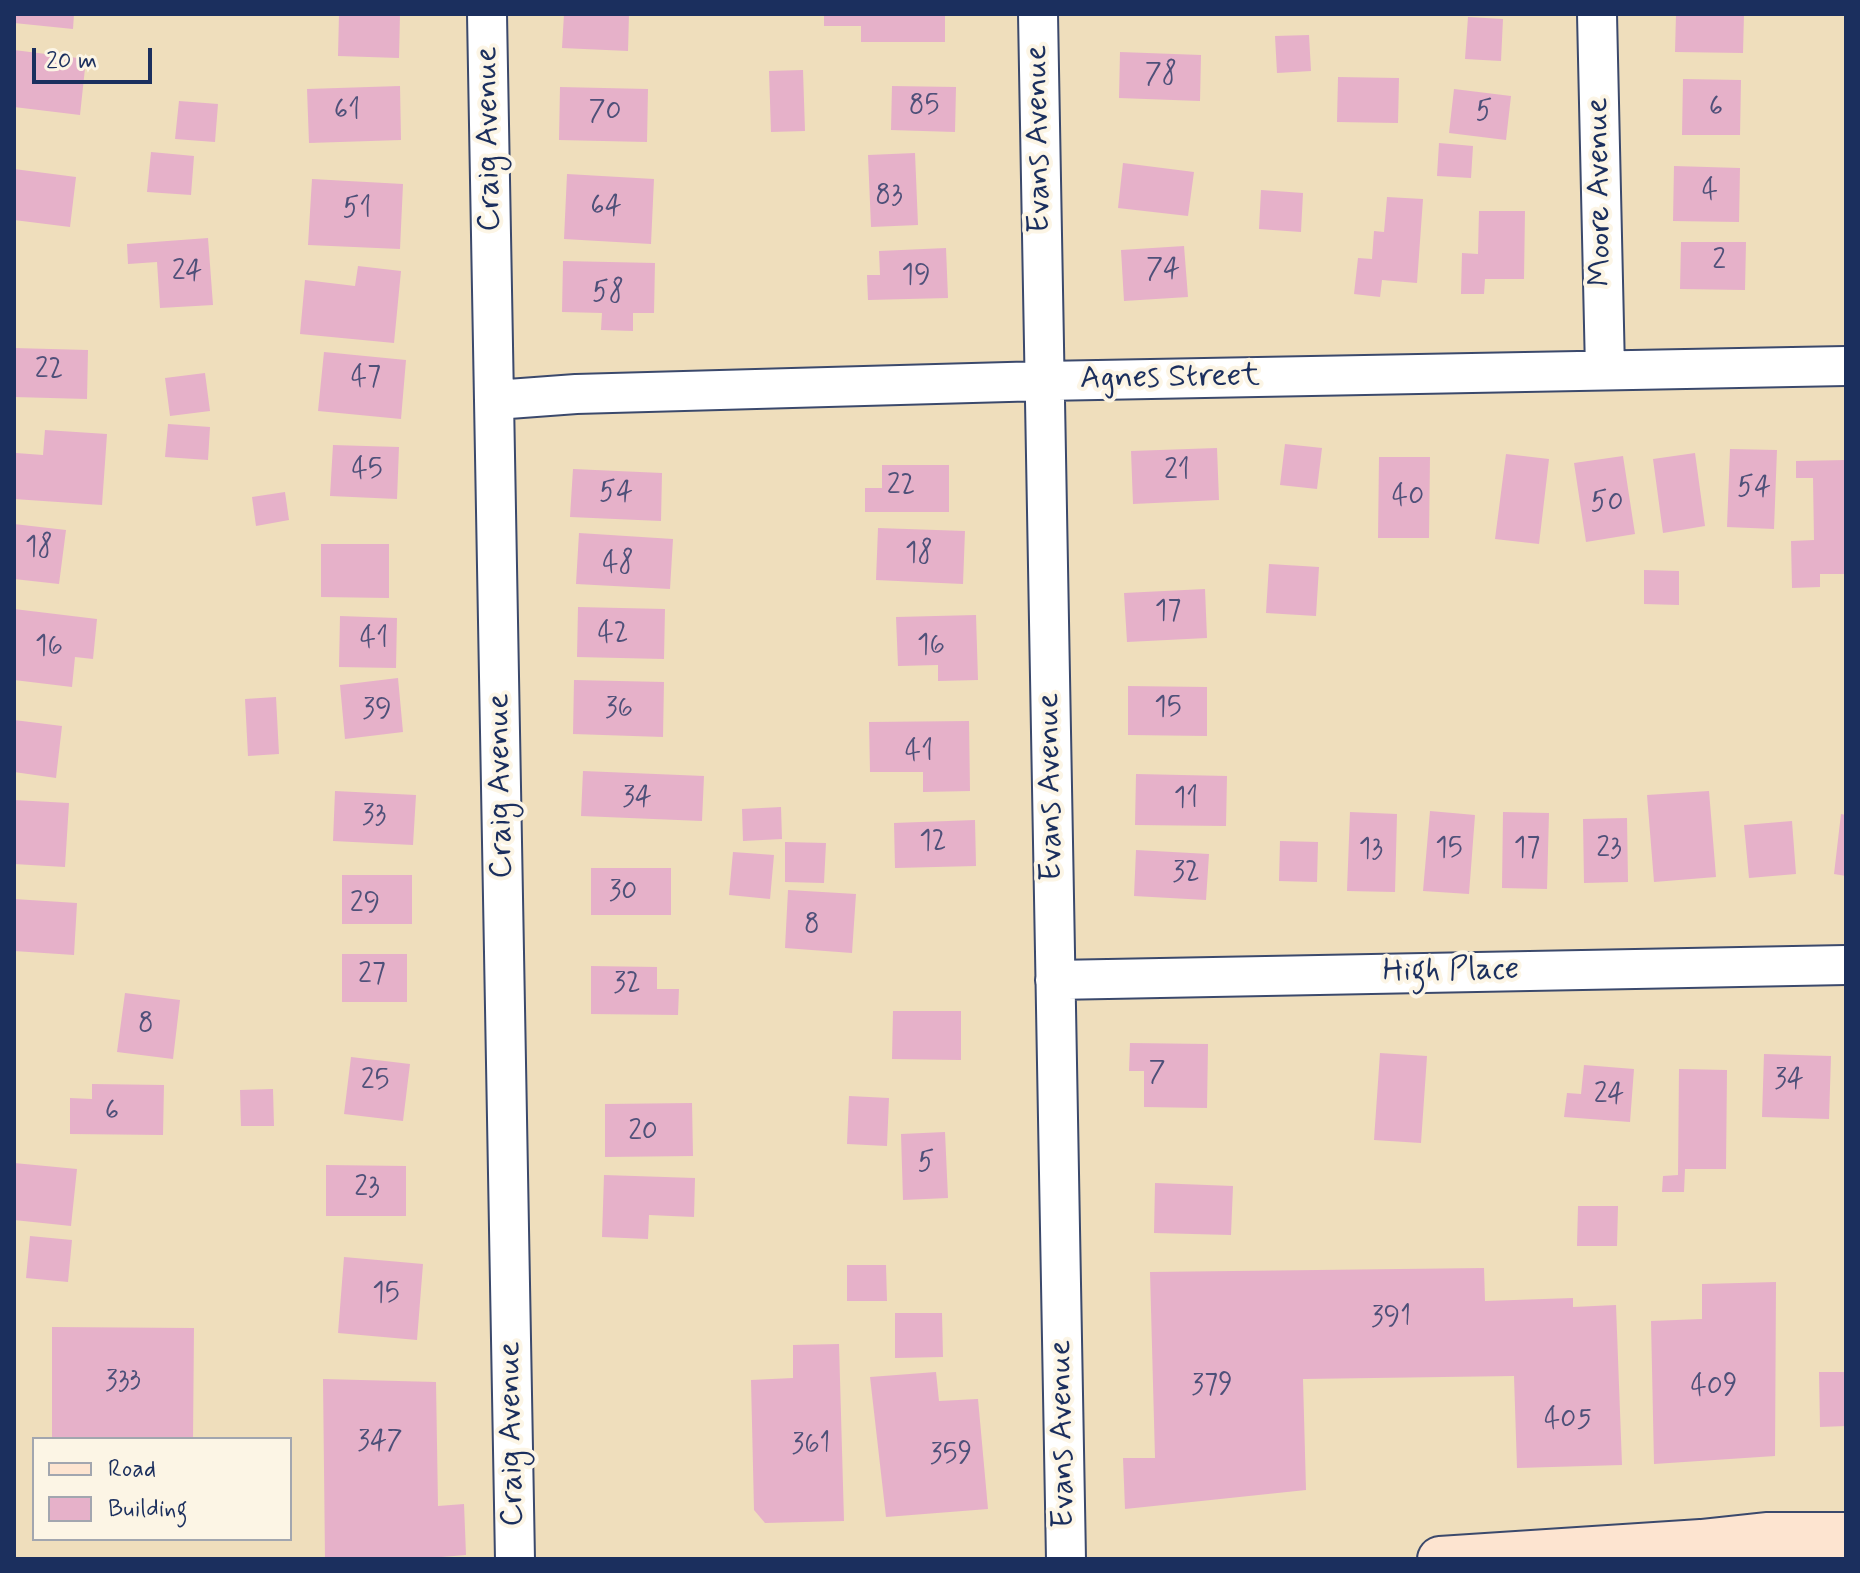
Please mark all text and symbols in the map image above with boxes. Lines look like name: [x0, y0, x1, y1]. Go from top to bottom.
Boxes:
scale bar: [36, 32, 156, 82]
street label: Evans Avenue: [1019, 44, 1061, 234]
text: 20 m: [46, 46, 97, 77]
street label: Craig Avenue: [469, 46, 511, 232]
house number: 78: [1145, 59, 1177, 93]
house number: 85: [909, 90, 939, 124]
house number: 6: [1709, 92, 1723, 126]
house number: 61: [334, 95, 360, 129]
house number: 70: [588, 96, 622, 130]
house number: 5: [1476, 96, 1492, 130]
street label: Moore Avenue: [1580, 97, 1622, 287]
house number: 4: [1702, 175, 1718, 209]
house number: 83: [875, 180, 903, 214]
house number: 64: [590, 191, 622, 225]
house number: 51: [343, 193, 371, 227]
house number: 2: [1712, 245, 1726, 279]
house number: 74: [1146, 254, 1180, 288]
house number: 24: [172, 256, 202, 290]
house number: 19: [901, 260, 931, 294]
house number: 58: [592, 277, 624, 311]
house number: 22: [35, 354, 63, 388]
street label: Agnes Street: [1080, 358, 1260, 400]
house number: 47: [351, 362, 381, 396]
house number: 45: [351, 454, 383, 488]
house number: 21: [1164, 455, 1190, 489]
house number: 22: [887, 470, 915, 504]
house number: 54: [1737, 472, 1771, 506]
house number: 54: [599, 477, 633, 511]
house number: 40: [1392, 481, 1424, 515]
house number: 50: [1591, 487, 1623, 521]
house number: 18: [25, 532, 53, 566]
house number: 18: [905, 538, 933, 572]
house number: 48: [602, 548, 634, 582]
house number: 17: [1155, 596, 1181, 630]
house number: 42: [597, 618, 629, 652]
house number: 41: [360, 623, 388, 657]
house number: 16: [917, 630, 945, 664]
house number: 16: [35, 631, 63, 665]
street label: Evans Avenue: [1031, 692, 1073, 882]
house number: 15: [1154, 692, 1182, 726]
street label: Craig Avenue: [481, 693, 523, 879]
house number: 36: [605, 693, 633, 727]
house number: 39: [362, 694, 392, 728]
house number: 41: [905, 736, 933, 770]
house number: 34: [622, 782, 652, 816]
house number: 11: [1174, 783, 1198, 817]
house number: 33: [362, 800, 386, 834]
house number: 12: [919, 826, 947, 860]
house number: 15: [1435, 833, 1463, 867]
house number: 17: [1514, 833, 1540, 867]
house number: 23: [1596, 833, 1622, 867]
house number: 13: [1359, 834, 1383, 868]
house number: 32: [1172, 857, 1200, 891]
house number: 30: [609, 876, 637, 910]
house number: 29: [350, 888, 380, 922]
house number: 8: [804, 909, 820, 943]
street label: High Place: [1382, 952, 1520, 992]
house number: 27: [358, 959, 386, 993]
house number: 32: [613, 968, 641, 1002]
house number: 8: [138, 1008, 154, 1042]
house number: 7: [1149, 1057, 1165, 1091]
house number: 34: [1774, 1064, 1804, 1098]
house number: 25: [361, 1065, 389, 1099]
house number: 24: [1594, 1079, 1624, 1113]
house number: 6: [105, 1096, 119, 1130]
house number: 20: [628, 1116, 658, 1150]
house number: 5: [918, 1147, 934, 1181]
house number: 23: [354, 1172, 380, 1206]
house number: 15: [372, 1278, 400, 1312]
house number: 391: [1371, 1302, 1411, 1336]
street label: Evans Avenue: [1043, 1339, 1085, 1529]
street label: Craig Avenue: [492, 1341, 534, 1527]
house number: 333: [105, 1366, 141, 1400]
house number: 379: [1191, 1370, 1233, 1404]
house number: 409: [1690, 1371, 1738, 1405]
house number: 405: [1544, 1404, 1592, 1438]
house number: 347: [357, 1426, 403, 1460]
house number: 361: [791, 1429, 831, 1463]
legend: [32, 1437, 292, 1541]
house number: 359: [930, 1439, 972, 1473]
text: Road: [108, 1454, 156, 1485]
text: Building: [108, 1494, 188, 1525]

